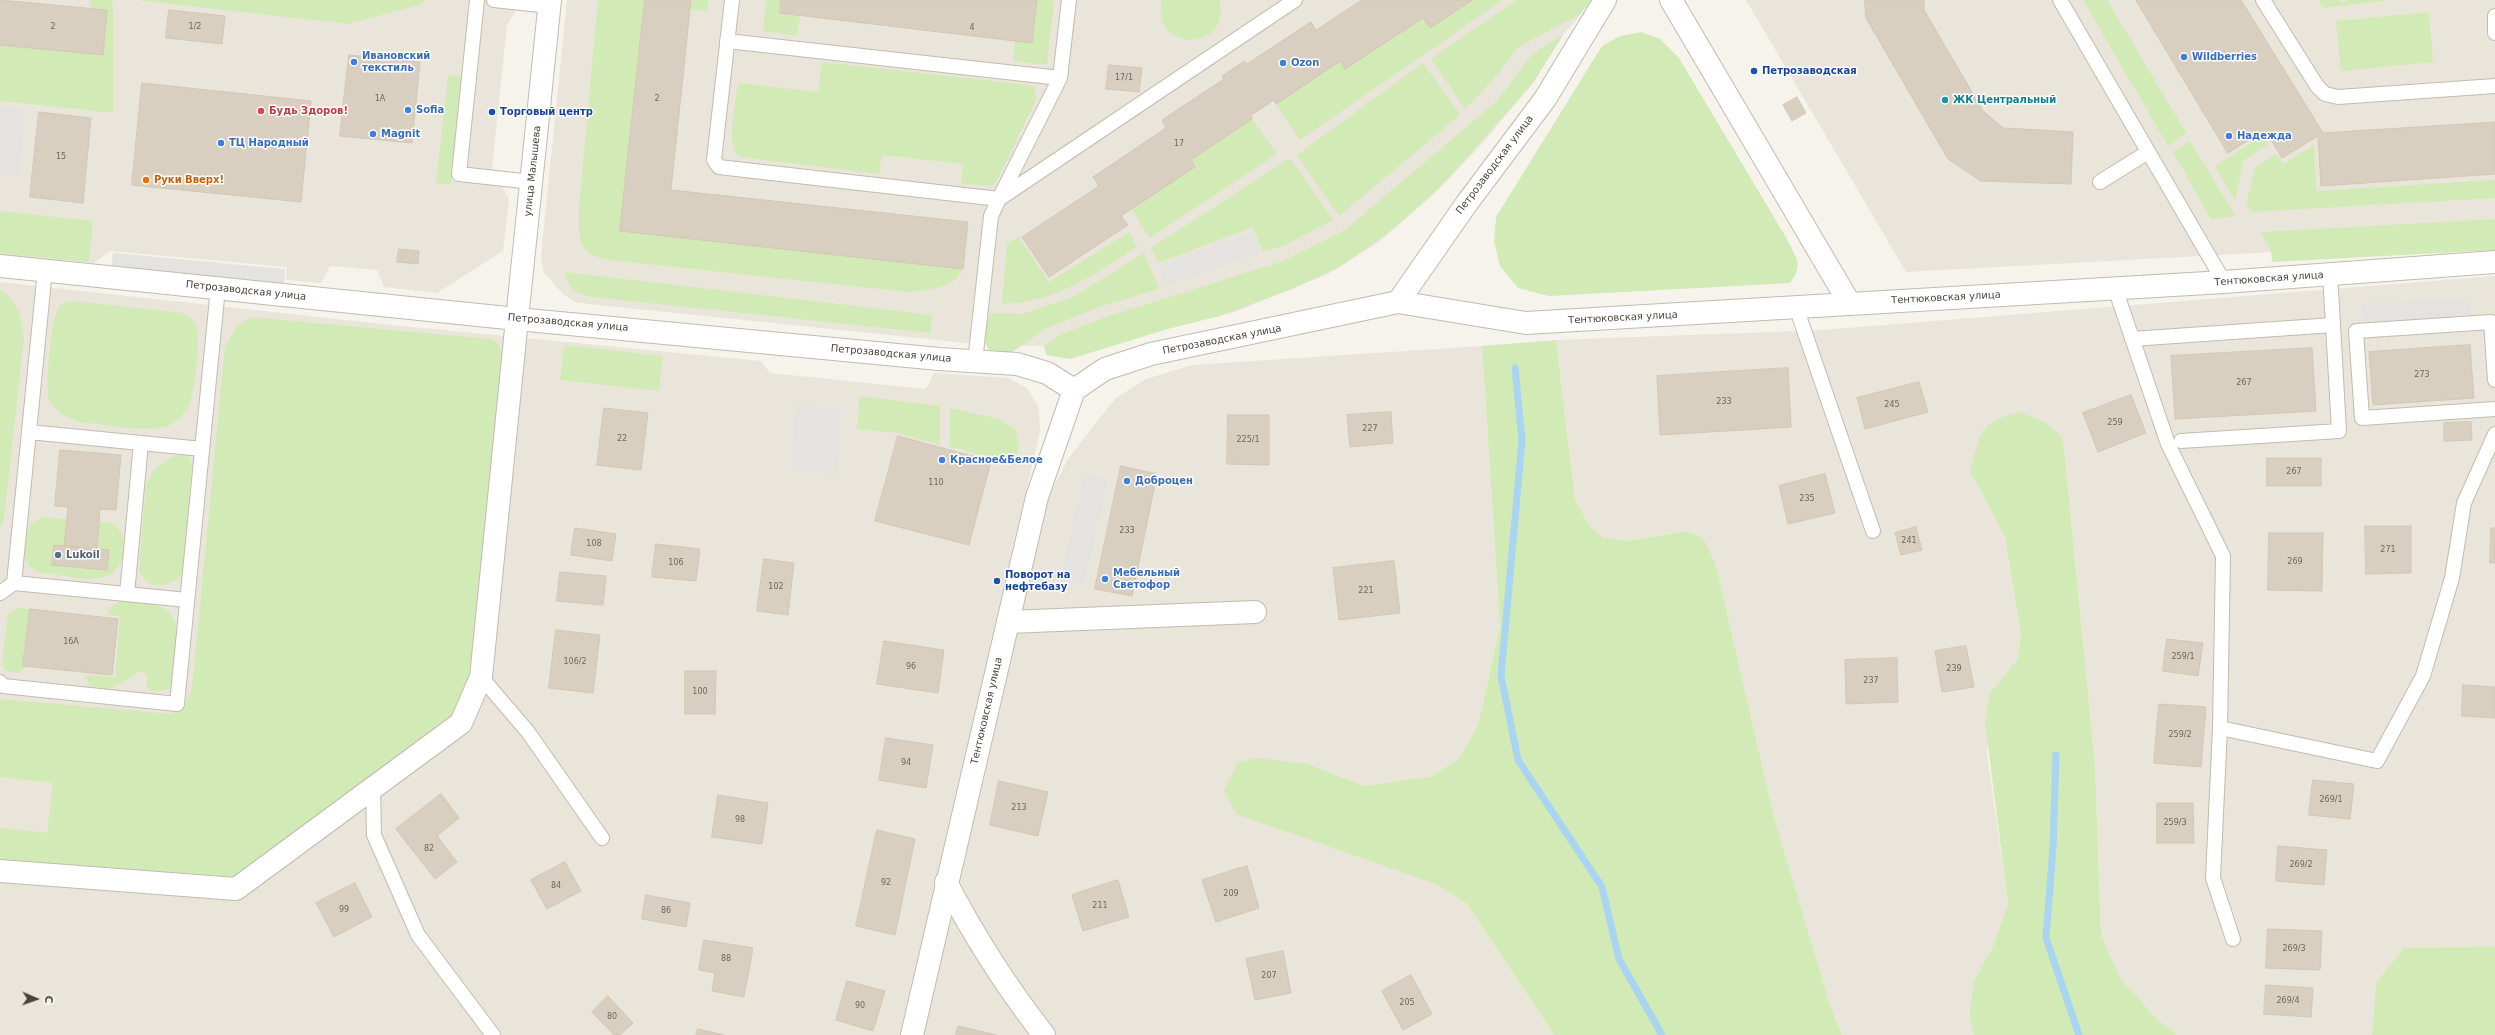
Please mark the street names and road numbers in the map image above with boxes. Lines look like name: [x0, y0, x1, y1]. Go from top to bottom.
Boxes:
street label: Петрозаводская улица: [1454, 113, 1536, 217]
street label: улица Малышева: [522, 125, 544, 217]
street label: Тентюковская улица: [2214, 269, 2324, 289]
street label: Петрозаводская улица: [185, 279, 307, 303]
street label: Тентюковская улица: [1891, 289, 2001, 307]
street label: Тентюковская улица: [1568, 309, 1678, 327]
street label: Петрозаводская улица: [507, 312, 629, 334]
street label: Петрозаводская улица: [1161, 323, 1283, 357]
street label: Петрозаводская улица: [830, 343, 952, 365]
street label: Тентюковская улица: [969, 656, 1005, 766]

